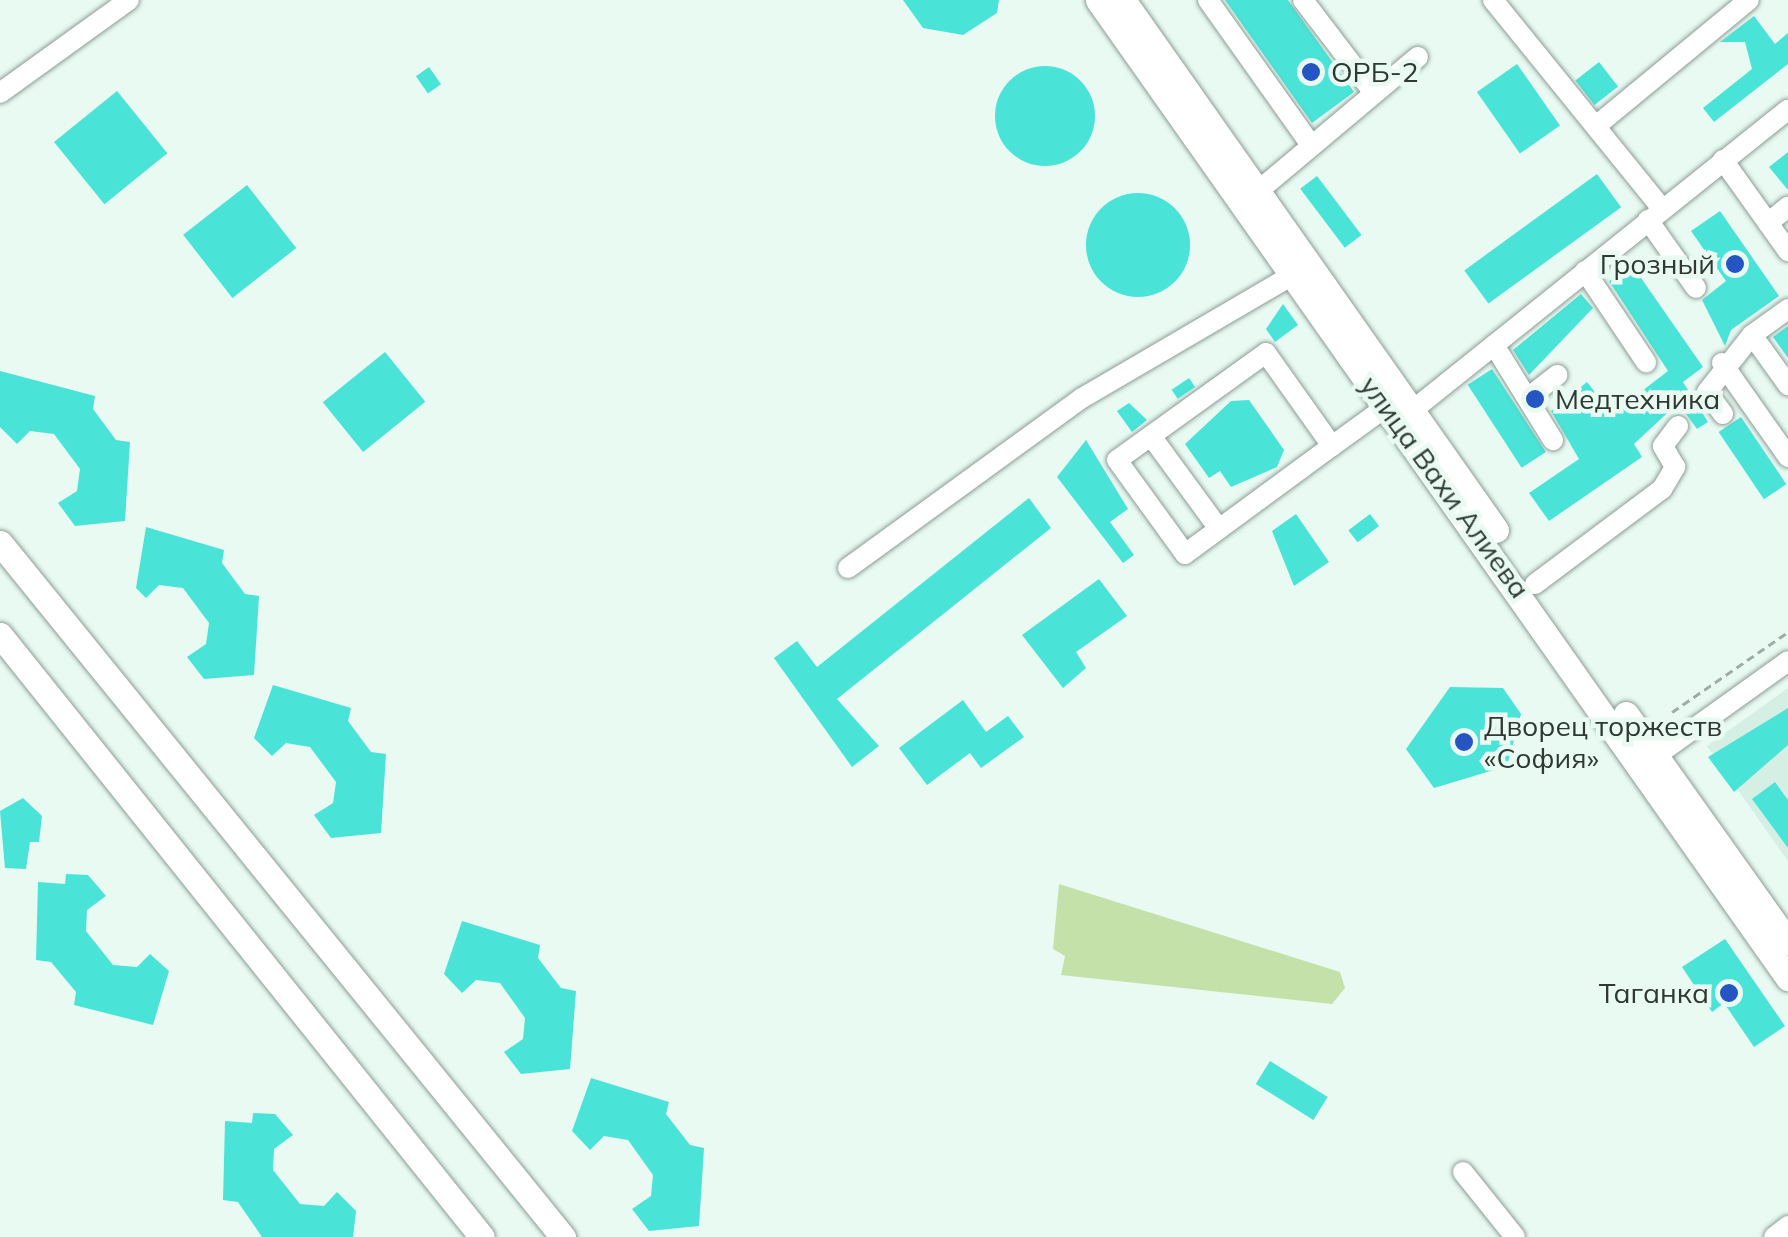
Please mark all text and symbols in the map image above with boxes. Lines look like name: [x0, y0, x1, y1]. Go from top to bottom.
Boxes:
place label: ОРБ-2: [1331, 55, 1419, 89]
marker: ОРБ-2: [1300, 61, 1322, 83]
place label: Грозный: [1600, 247, 1715, 281]
marker: Грозный: [1724, 253, 1746, 275]
street label: улица Вахи Алиева: [1353, 369, 1537, 605]
place label: Медтехника: [1555, 382, 1720, 416]
marker: Медтехника: [1524, 388, 1546, 410]
place label: Дворец торжеств «София»: [1484, 709, 1722, 775]
marker: Дворец торжеств «София»: [1453, 731, 1475, 753]
place label: Таганка: [1599, 976, 1709, 1010]
marker: Таганка: [1718, 982, 1740, 1004]

